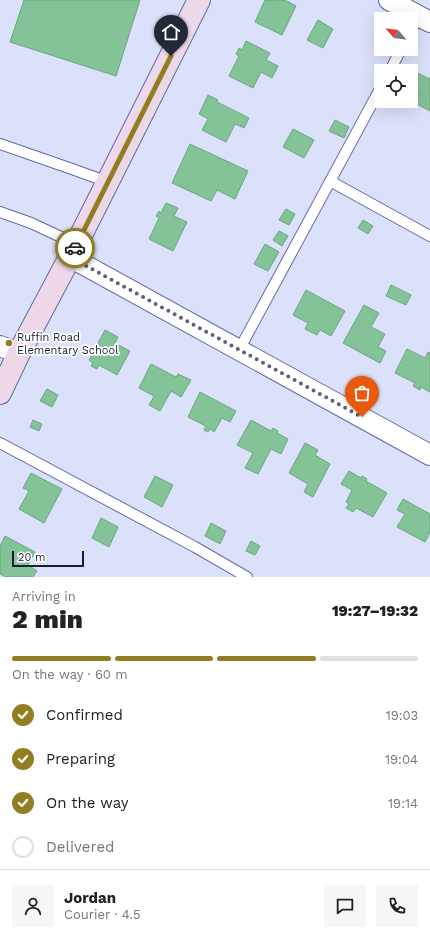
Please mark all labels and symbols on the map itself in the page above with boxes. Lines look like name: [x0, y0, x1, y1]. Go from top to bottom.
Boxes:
north arrow: [374, 12, 418, 56]
pin: [154, 15, 188, 56]
courier: [55, 228, 95, 268]
place label: Ruffin Road Elementary School: [17, 331, 119, 357]
marker: Ruffin Road Elementary School: [4, 338, 14, 348]
pin: [345, 376, 379, 417]
scale bar: [12, 549, 84, 568]

